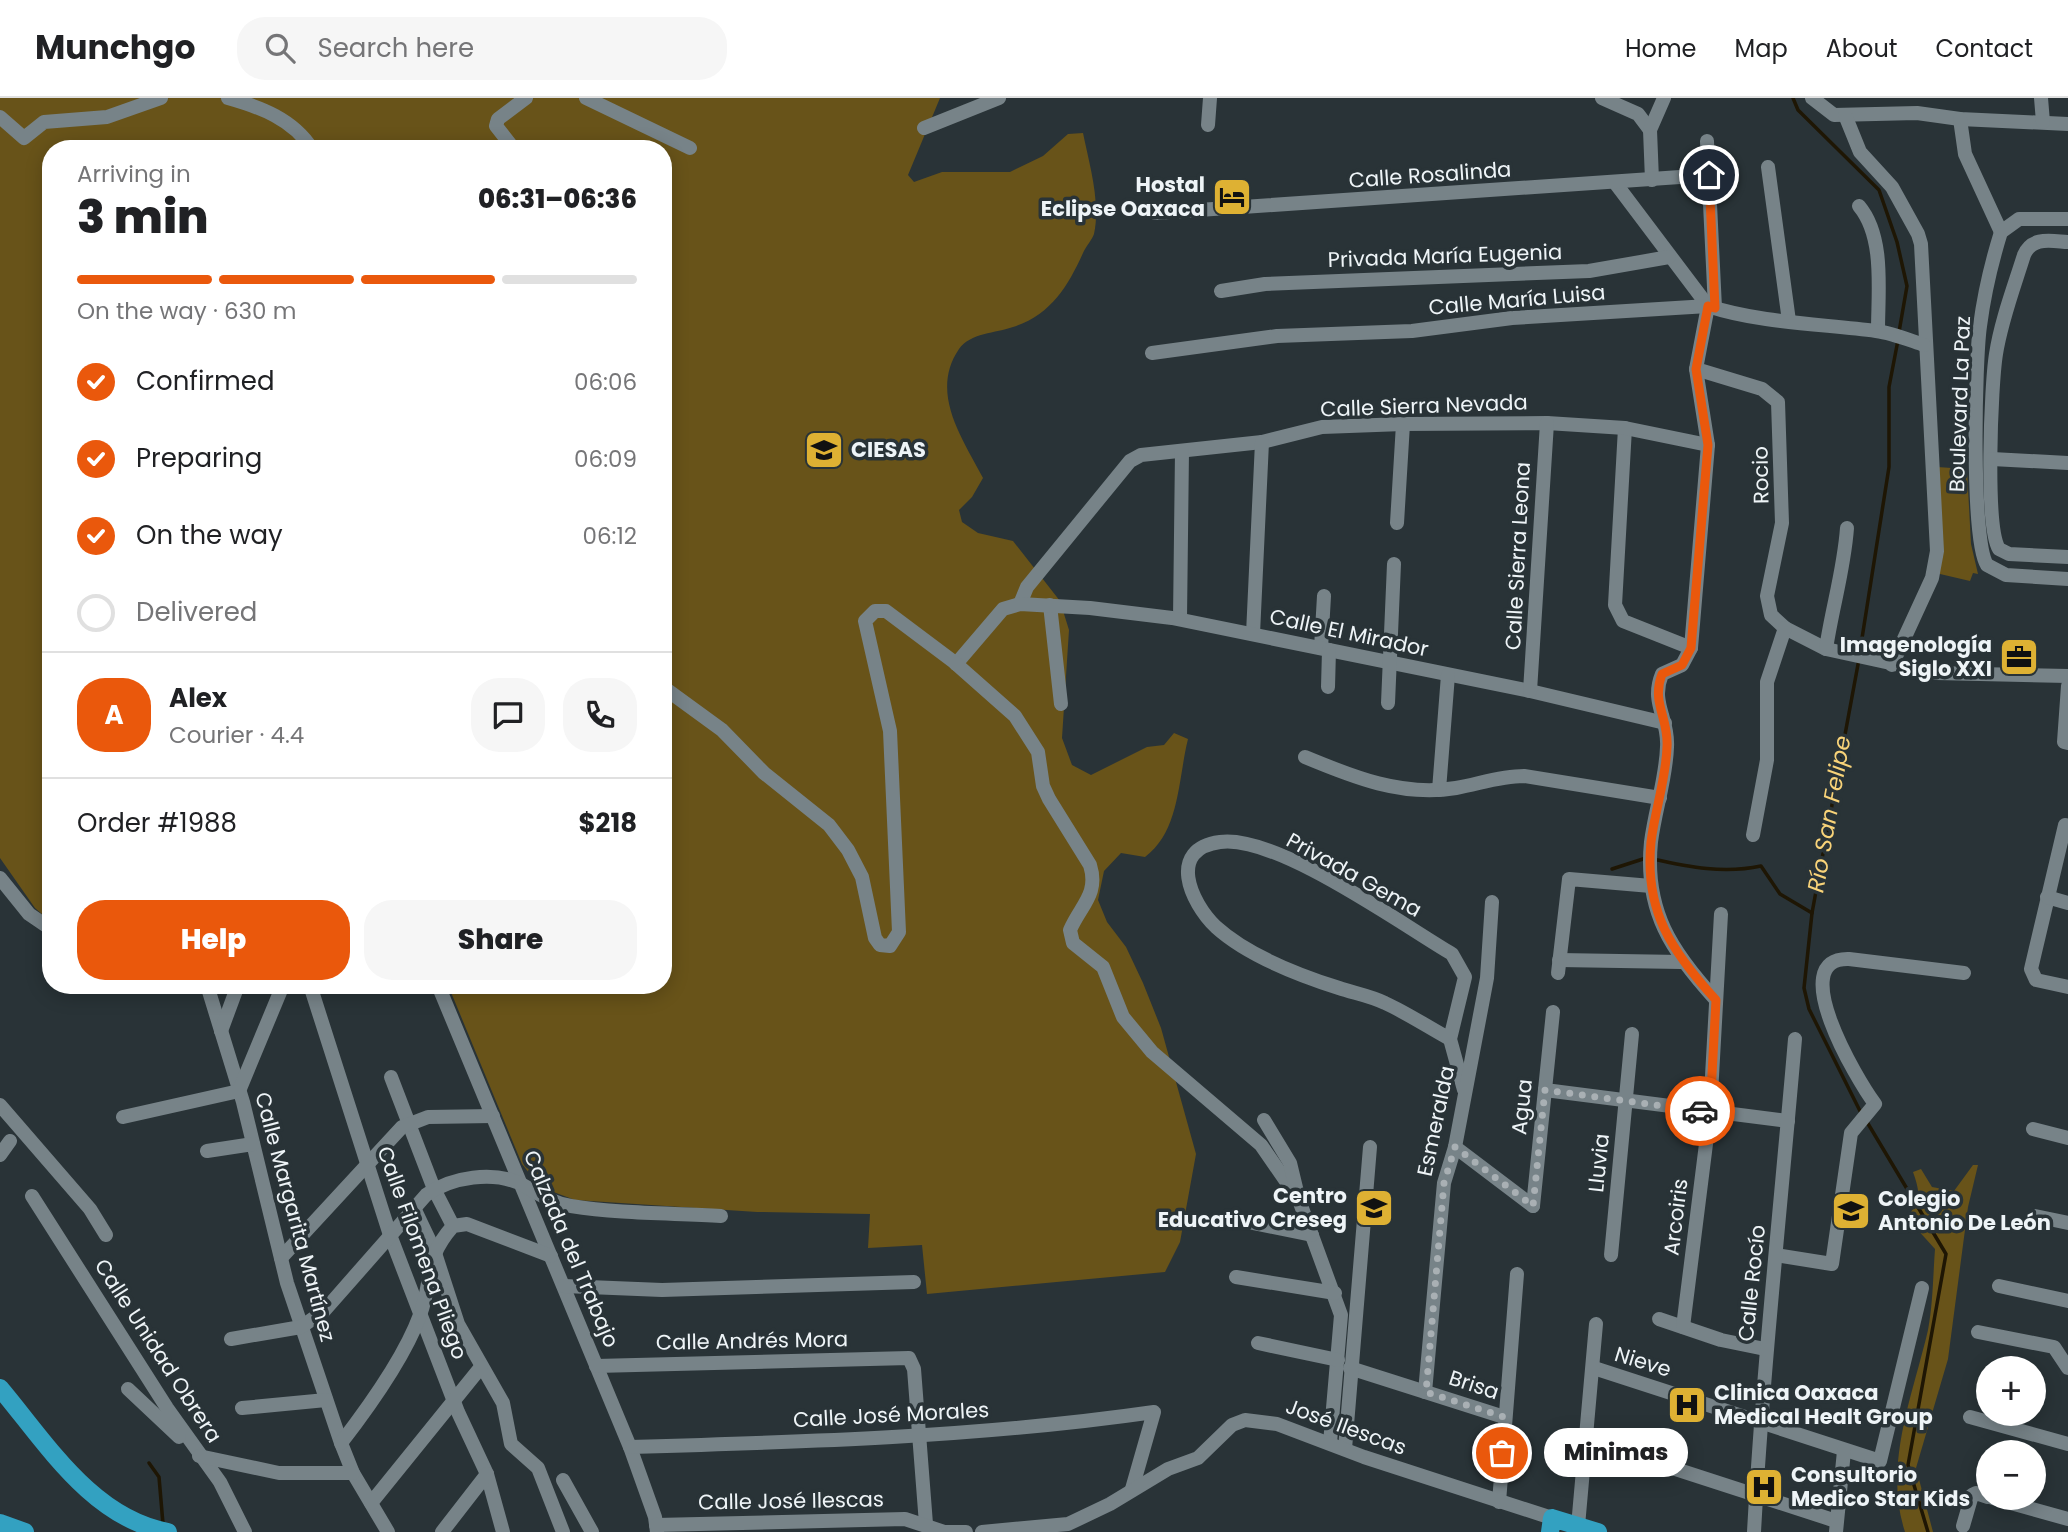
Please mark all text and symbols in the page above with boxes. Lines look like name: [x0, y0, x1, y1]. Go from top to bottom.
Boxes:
search box: [237, 17, 727, 80]
text: Munchgo: [35, 24, 195, 71]
icon: search: [261, 29, 299, 67]
text: Search here: [317, 30, 474, 66]
text: Home: [1625, 32, 1697, 65]
text: Map: [1735, 32, 1788, 65]
text: About: [1826, 32, 1897, 65]
text: Contact: [1935, 32, 2033, 65]
pin: [1679, 145, 1739, 205]
street label: Calle Rosalinda: [1348, 154, 1512, 195]
icon: home: [1690, 156, 1728, 194]
text: Arriving in: [77, 158, 191, 190]
place label: Hostal Eclipse Oaxaca: [1041, 170, 1205, 223]
hotel icon: Hostal Eclipse Oaxaca: [1211, 176, 1253, 218]
text: 06:31–06:36: [478, 181, 637, 217]
text: 3 min: [77, 185, 209, 249]
street label: Privada María Eugenia: [1327, 237, 1563, 274]
street label: Calle María Luisa: [1427, 277, 1607, 322]
text: On the way · 630 m: [77, 295, 296, 327]
street label: Boulevard La Paz: [1942, 315, 1977, 493]
icon: check: [77, 363, 115, 401]
text: Confirmed: [136, 363, 274, 399]
text: 06:06: [574, 366, 637, 398]
street label: Calle Sierra Nevada: [1320, 387, 1528, 424]
school or university icon: CIESAS: [803, 429, 845, 471]
place label: CIESAS: [851, 435, 926, 464]
icon: check: [77, 440, 115, 478]
text: Preparing: [136, 440, 262, 476]
text: 06:09: [574, 443, 637, 475]
street label: Rocio: [1745, 446, 1776, 504]
street label: Calle Sierra Leona: [1498, 461, 1537, 651]
icon: check: [77, 517, 115, 555]
text: On the way: [136, 517, 283, 553]
text: 06:12: [582, 520, 637, 552]
text: Delivered: [136, 594, 257, 630]
street label: Calle El Mirador: [1267, 602, 1431, 664]
place label: Imagenología Siglo XXI: [1840, 630, 1992, 683]
office icon: Imagenología Siglo XXI: [1998, 636, 2040, 678]
button: chat: [471, 678, 545, 752]
button: phone: [563, 678, 637, 752]
text: Alex: [169, 680, 227, 716]
text: A: [104, 697, 124, 733]
text: Courier · 4.4: [169, 719, 304, 751]
water label: Río San Felipe: [1799, 733, 1859, 895]
text: Order #1988: [77, 805, 237, 841]
text: $218: [578, 805, 637, 841]
street label: Privada Gema: [1281, 825, 1427, 924]
button: Help: [77, 900, 350, 980]
button: Share: [364, 900, 637, 980]
street label: Esmeralda: [1410, 1063, 1461, 1179]
courier: [1665, 1076, 1735, 1146]
street label: Agua: [1504, 1078, 1539, 1136]
street label: Calle Margarita Martínez: [248, 1089, 343, 1345]
icon: car: [1681, 1092, 1719, 1130]
street label: Lluvia: [1581, 1132, 1616, 1194]
street label: Calle Filomena Pliego: [370, 1142, 475, 1363]
street label: Calzada del Trabajo: [517, 1146, 626, 1352]
street label: Arcoiris: [1656, 1177, 1695, 1257]
place label: Centro Educativo Creseg: [1158, 1181, 1347, 1234]
place label: Colegio Antonio De León: [1878, 1184, 2051, 1237]
school or university icon: Centro Educativo Creseg: [1353, 1187, 1395, 1229]
school or university icon: Colegio Antonio De León: [1830, 1190, 1872, 1232]
street label: Calle Rocío: [1731, 1223, 1772, 1343]
street label: Calle Unidad Obrera: [88, 1253, 229, 1448]
street label: Calle Andrés Mora: [656, 1324, 848, 1357]
street label: Nieve: [1611, 1339, 1675, 1384]
map controls: [1976, 1356, 2046, 1510]
button: +: [1976, 1356, 2046, 1426]
street label: Brisa: [1445, 1363, 1503, 1406]
place label: Clinica Oaxaca Medical Healt Group: [1714, 1378, 1933, 1431]
hospital icon: Clinica Oaxaca Medical Healt Group: [1666, 1384, 1708, 1426]
street label: José Ilescas: [1282, 1391, 1411, 1462]
street label: Calle José Morales: [792, 1395, 990, 1434]
pin: [1472, 1423, 1532, 1483]
callout: Minimas: [1544, 1428, 1688, 1478]
icon: bag: [1483, 1434, 1521, 1472]
text: Minimas: [1564, 1436, 1668, 1468]
button: −: [1976, 1440, 2046, 1510]
place label: Consultorio Medico Star Kids: [1791, 1460, 1970, 1513]
hospital icon: Consultorio Medico Star Kids: [1743, 1466, 1785, 1508]
street label: Calle José Ilescas: [698, 1484, 884, 1517]

